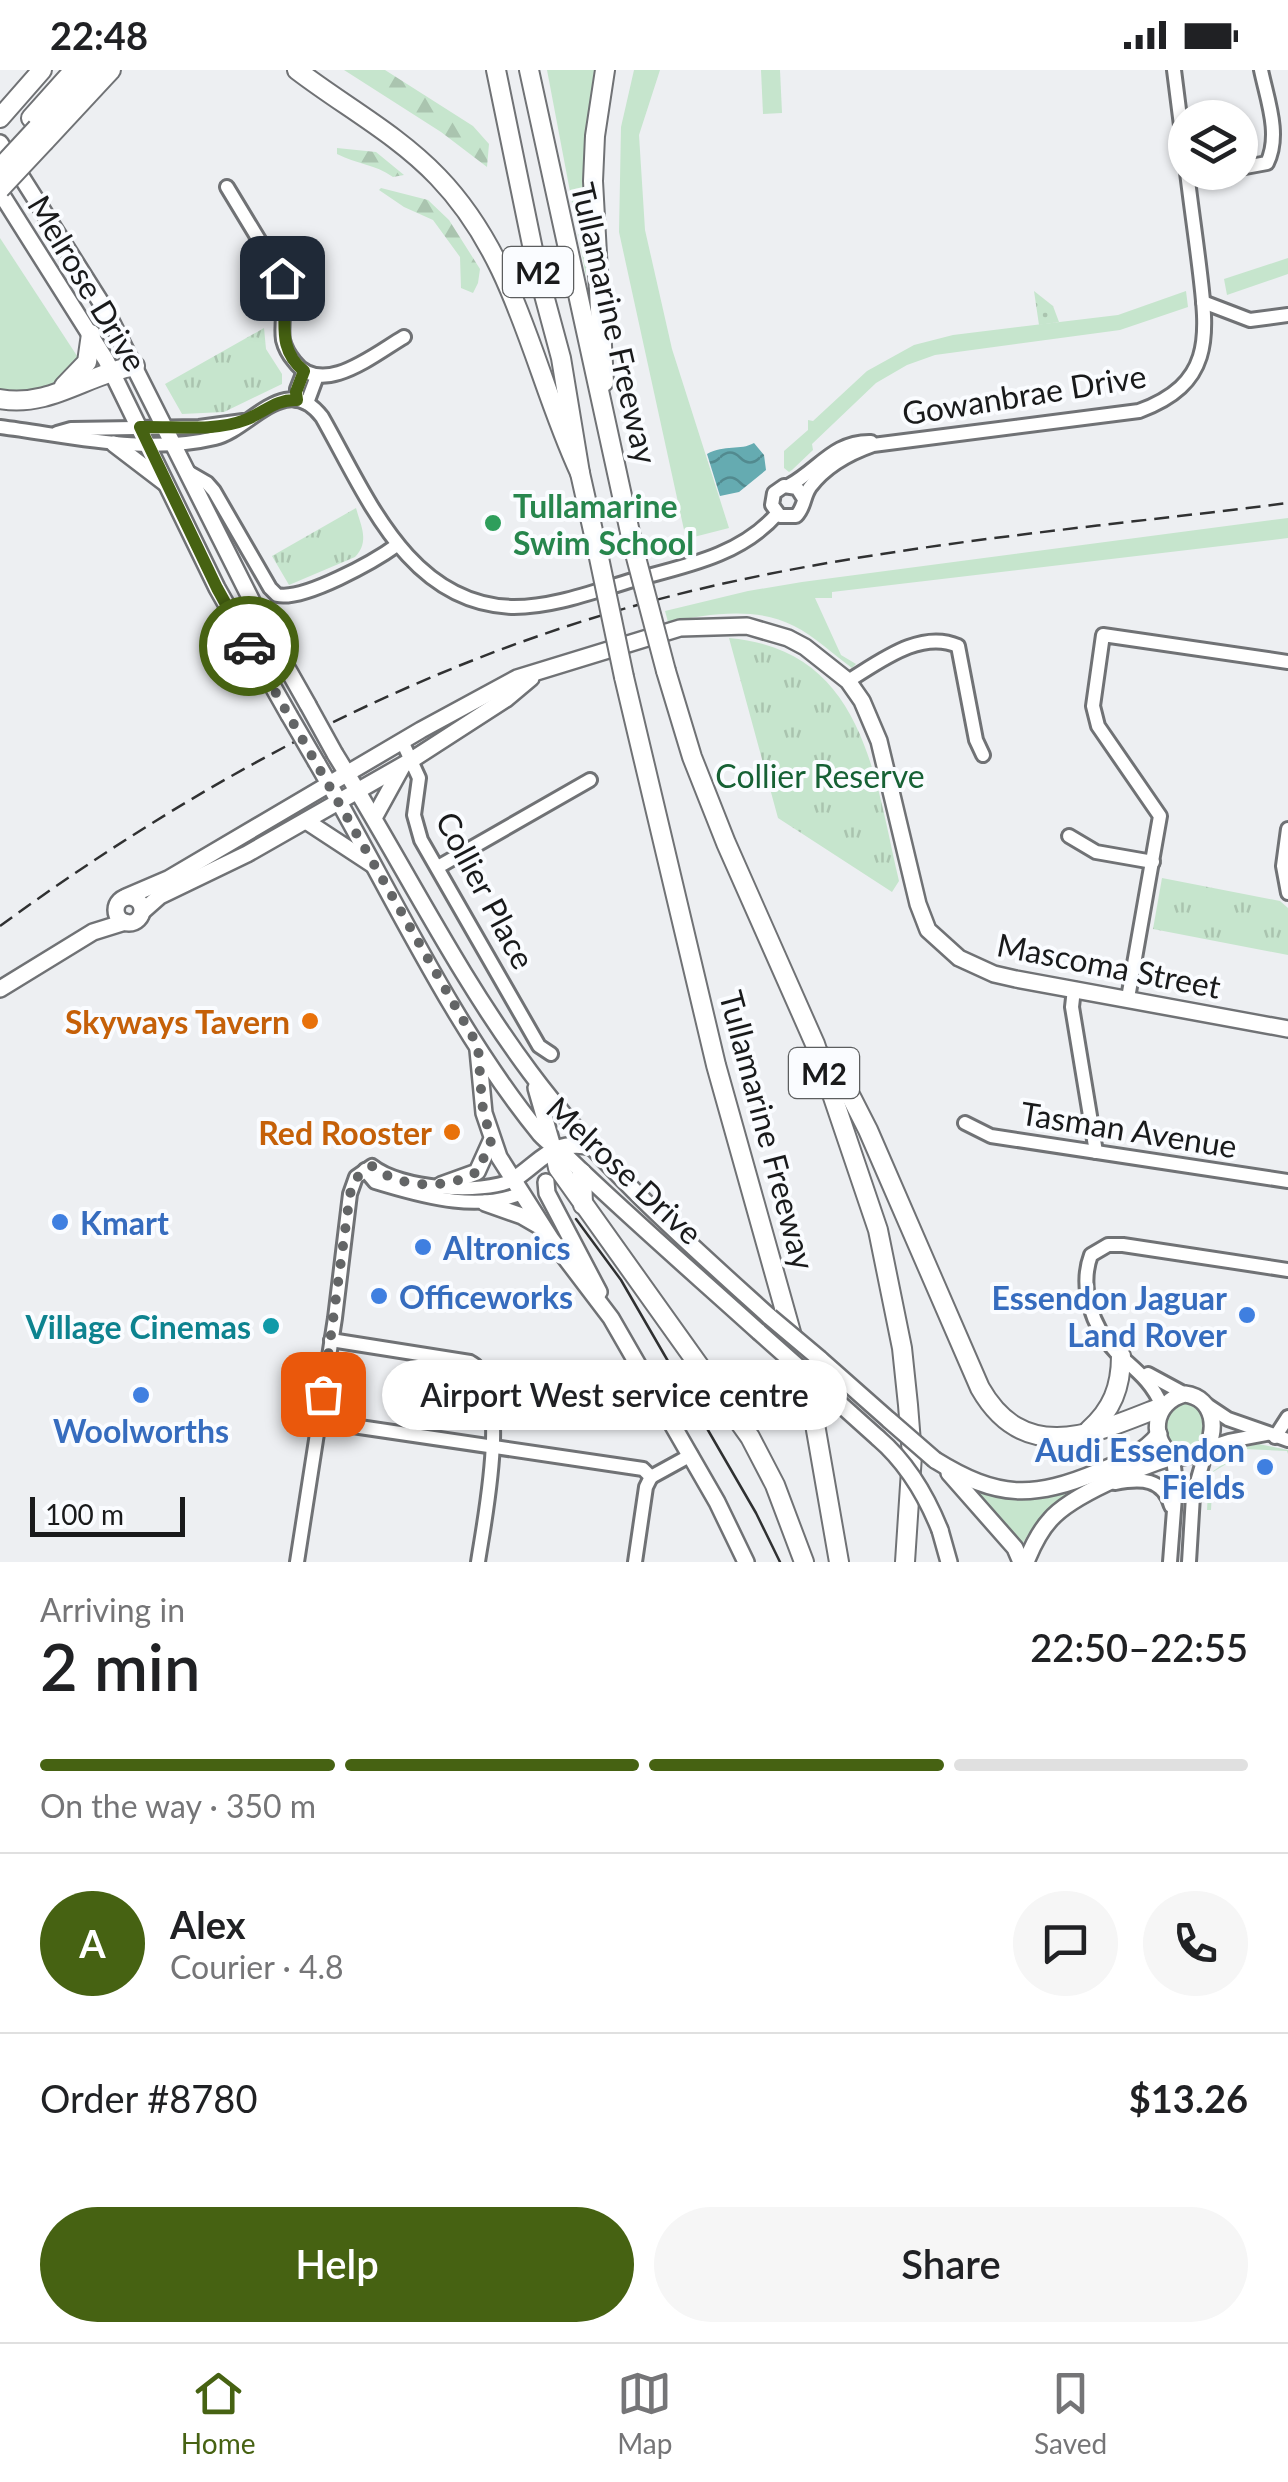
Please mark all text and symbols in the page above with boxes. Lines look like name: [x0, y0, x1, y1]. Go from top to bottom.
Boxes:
text: 22:48: [50, 12, 148, 58]
map controls: [1168, 100, 1258, 190]
button: layers: [1168, 100, 1258, 190]
street label: Tullamarine Freeway: [564, 179, 666, 468]
street label: Melrose Drive: [20, 188, 156, 378]
pin: [240, 236, 325, 321]
road number: M2: [503, 247, 573, 297]
icon: home: [255, 251, 310, 306]
street label: Gowanbrae Drive: [899, 355, 1149, 433]
place label: Tullamarine Swim School: [513, 486, 694, 562]
marker: Tullamarine Swim School: [482, 512, 504, 534]
courier: [199, 596, 299, 696]
icon: car: [222, 619, 277, 674]
park label: Collier Reserve: [715, 756, 925, 795]
street label: Collier Place: [428, 805, 544, 975]
street label: Mascoma Street: [994, 924, 1225, 1006]
street label: Tullamarine Freeway: [712, 986, 824, 1274]
place label: Skyways Tavern: [65, 1002, 290, 1041]
marker: Skyways Tavern: [299, 1010, 321, 1032]
road number: M2: [789, 1048, 859, 1098]
street label: Melrose Drive: [539, 1088, 711, 1252]
street label: Tasman Avenue: [1018, 1093, 1240, 1165]
place label: Red Rooster: [258, 1113, 432, 1152]
marker: Red Rooster: [441, 1121, 463, 1143]
place label: Kmart: [80, 1203, 169, 1242]
marker: Kmart: [49, 1211, 71, 1233]
place label: Altronics: [442, 1228, 571, 1267]
marker: Altronics: [412, 1236, 434, 1258]
place label: Officeworks: [399, 1277, 573, 1316]
place label: Essendon Jaguar Land Rover: [992, 1278, 1227, 1354]
marker: Officeworks: [368, 1285, 390, 1307]
marker: Essendon Jaguar Land Rover: [1236, 1304, 1258, 1326]
place label: Village Cinemas: [24, 1307, 251, 1346]
marker: Village Cinemas: [260, 1315, 282, 1337]
pin: [281, 1352, 366, 1437]
callout: Airport West service centre: [383, 1359, 848, 1429]
icon: bag: [296, 1367, 351, 1422]
text: Airport West service centre: [420, 1375, 809, 1414]
marker: Woolworths: [130, 1384, 152, 1406]
place label: Woolworths: [53, 1411, 229, 1450]
place label: Audi Essendon Fields: [1034, 1430, 1245, 1506]
marker: Audi Essendon Fields: [1254, 1456, 1276, 1478]
scale bar: [30, 1492, 185, 1536]
text: 100 m: [45, 1497, 124, 1531]
text: Arriving in: [40, 1590, 185, 1629]
text: 22:50–22:55: [1030, 1624, 1248, 1670]
text: 2 min: [40, 1627, 200, 1705]
text: On the way · 350 m: [40, 1786, 316, 1825]
button: chat: [1013, 1891, 1118, 1996]
button: phone: [1143, 1891, 1248, 1996]
text: Alex: [170, 1901, 246, 1947]
text: A: [79, 1920, 106, 1966]
text: Courier · 4.8: [170, 1947, 344, 1986]
text: Order #8780: [40, 2075, 257, 2121]
text: $13.26: [1129, 2075, 1248, 2121]
button: Help: [40, 2207, 634, 2322]
button: Share: [654, 2207, 1248, 2322]
tab: Home: [181, 2366, 255, 2460]
tab: Map: [617, 2366, 672, 2460]
tab: Saved: [1034, 2366, 1107, 2460]

